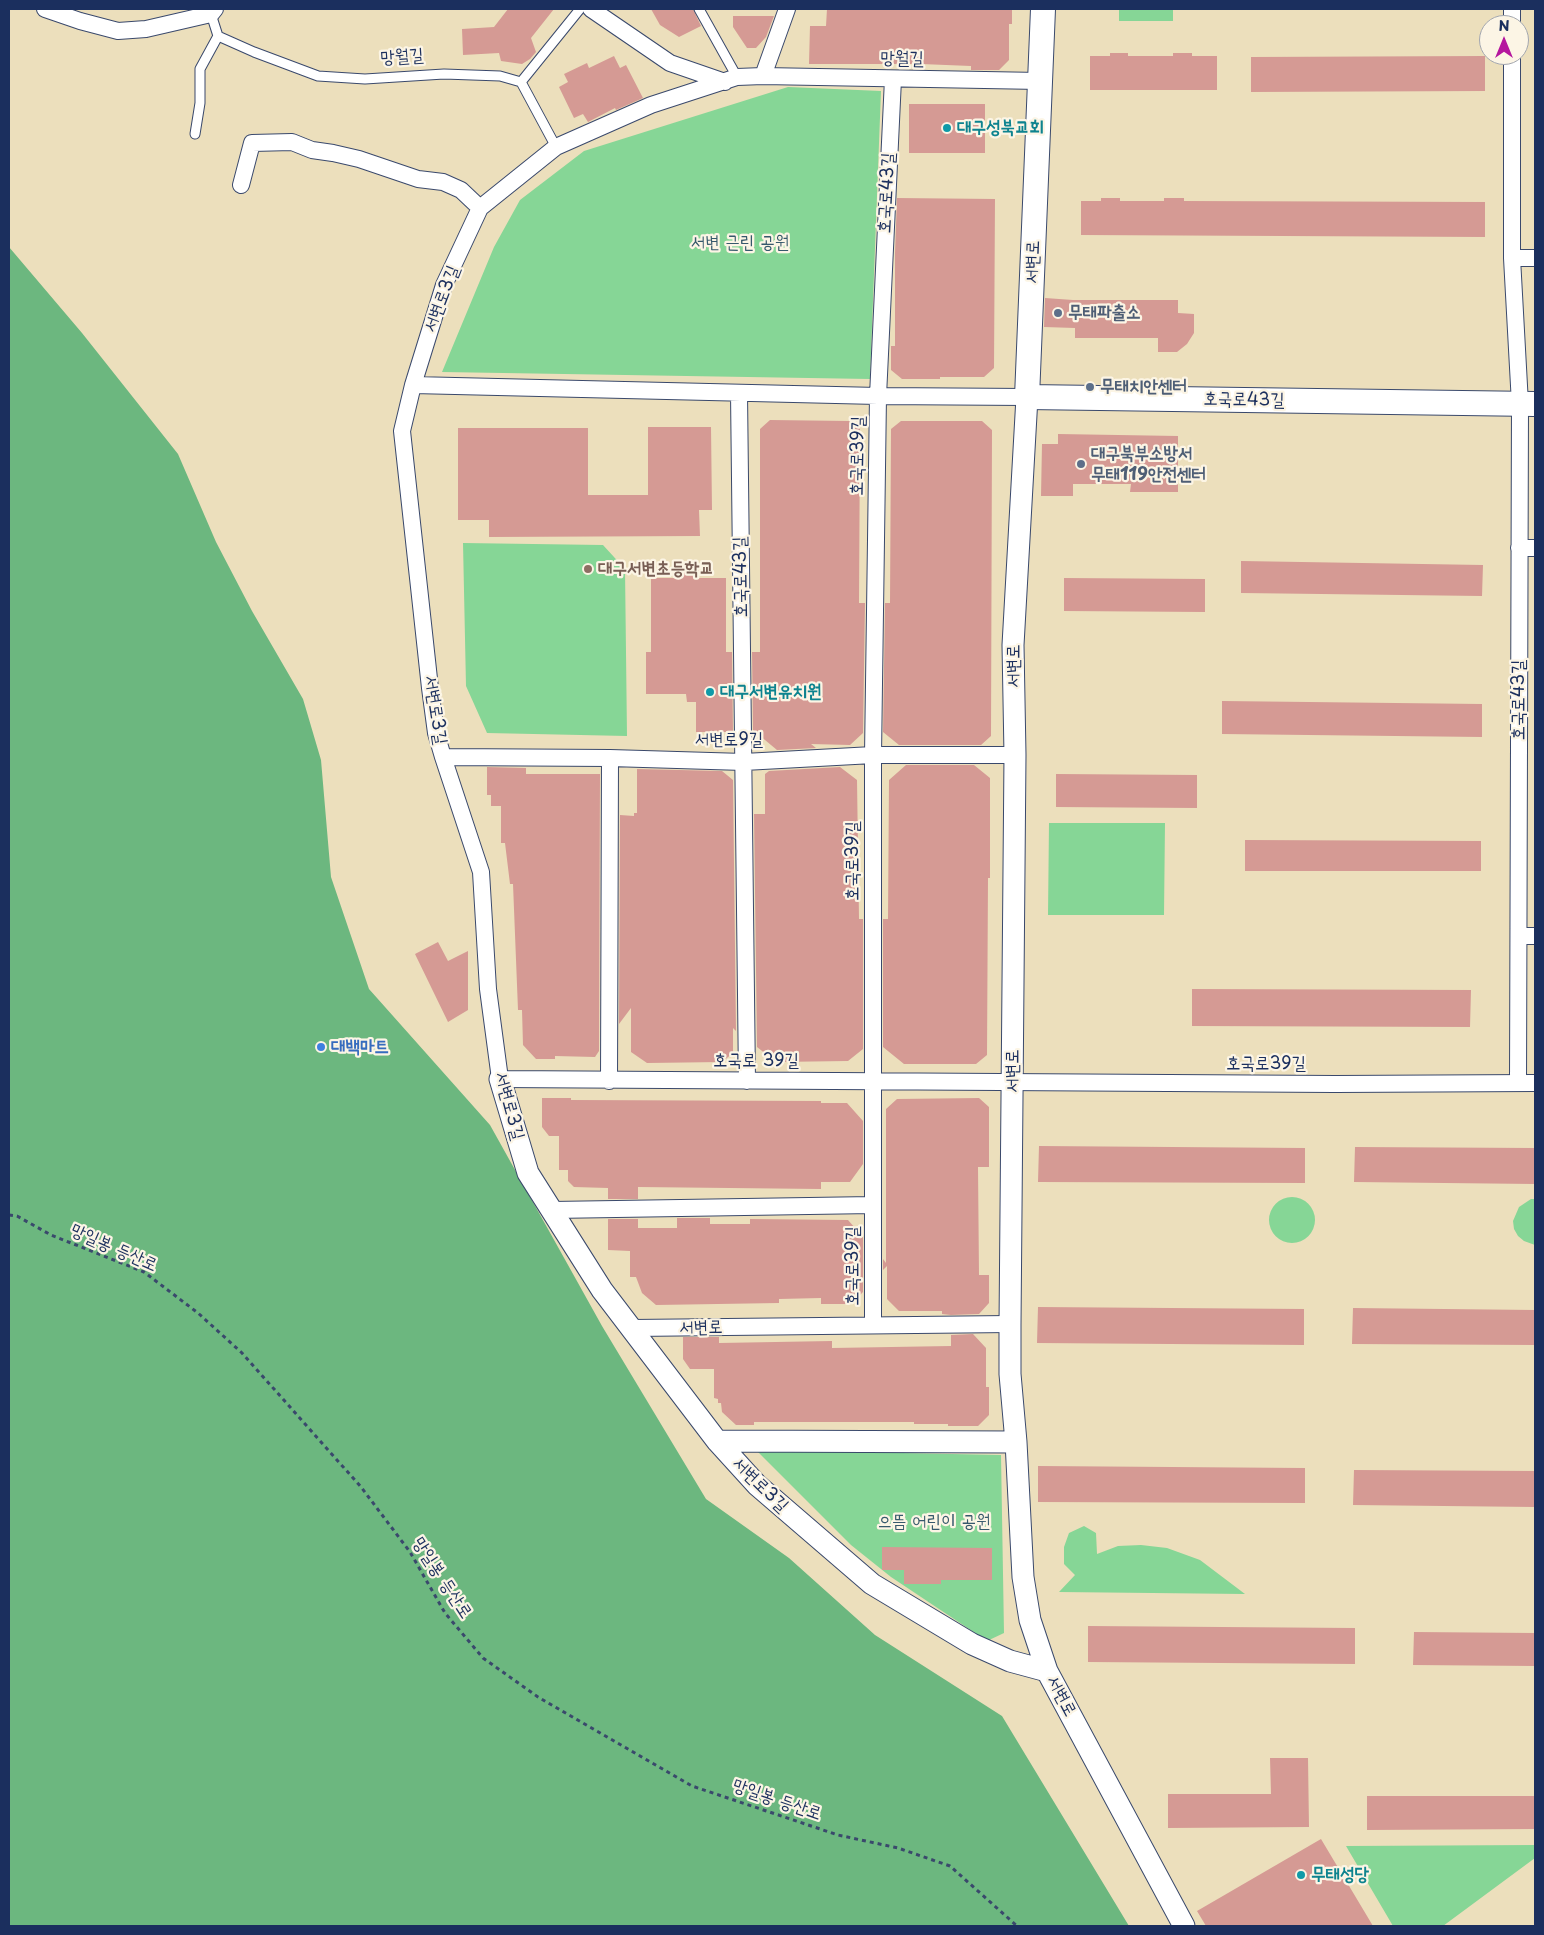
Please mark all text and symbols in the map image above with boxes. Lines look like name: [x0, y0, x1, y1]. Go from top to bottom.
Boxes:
north arrow: [1479, 15, 1529, 65]
text: N: [1498, 15, 1510, 36]
street label: 망월길: [380, 45, 424, 69]
street label: 망월길: [880, 48, 924, 70]
place label: 대구성북교회: [957, 117, 1044, 139]
marker: 대구성북교회: [941, 122, 953, 134]
street label: 호국로43길: [874, 152, 900, 234]
park label: 서변 근린 공원: [691, 232, 789, 254]
street label: 서변로: [1021, 240, 1045, 284]
street label: 서변로3길: [419, 263, 465, 335]
place label: 무태파출소: [1068, 302, 1140, 324]
marker: 무태파출소: [1052, 307, 1064, 319]
place label: 무태치안센터: [1100, 376, 1187, 398]
marker: 무태치안센터: [1084, 381, 1096, 393]
street label: 호국로43길: [1203, 388, 1285, 412]
street label: 호국로39길: [847, 416, 869, 496]
place label: 대구북부소방서 무태119안전센터: [1091, 443, 1206, 486]
marker: 대구북부소방서 무태119안전센터: [1075, 458, 1087, 470]
street label: 호국로43길: [729, 536, 753, 618]
place label: 대구서변초등학교: [598, 558, 714, 580]
marker: 대구서변초등학교: [582, 563, 594, 575]
street label: 서변로: [1003, 644, 1025, 688]
street label: 호국로43길: [1508, 659, 1530, 741]
street label: 서변로3길: [419, 674, 451, 746]
place label: 대구서변유치원: [720, 681, 821, 703]
marker: 대구서변유치원: [704, 686, 716, 698]
street label: 서변로9길: [695, 729, 763, 751]
street label: 호국로39길: [842, 821, 864, 901]
place label: 대백마트: [331, 1036, 389, 1058]
marker: 대백마트: [315, 1041, 327, 1053]
street label: 서변로: [1002, 1049, 1024, 1093]
street label: 호국로 39길: [713, 1050, 799, 1072]
street label: 호국로39길: [1226, 1053, 1306, 1075]
street label: 서변로3길: [490, 1069, 528, 1143]
street label: 망일봉 등산로: [67, 1219, 161, 1277]
street label: 호국로39길: [842, 1226, 864, 1306]
street label: 서변로: [679, 1317, 723, 1339]
street label: 서변로3길: [727, 1453, 793, 1517]
park label: 으뜸 어린이 공원: [877, 1511, 991, 1533]
street label: 망일봉 등산로: [408, 1533, 476, 1623]
street label: 서변로: [1041, 1672, 1081, 1720]
street label: 망일봉 등산로: [730, 1775, 824, 1825]
place label: 무태성당: [1311, 1864, 1369, 1886]
marker: 무태성당: [1295, 1869, 1307, 1881]

